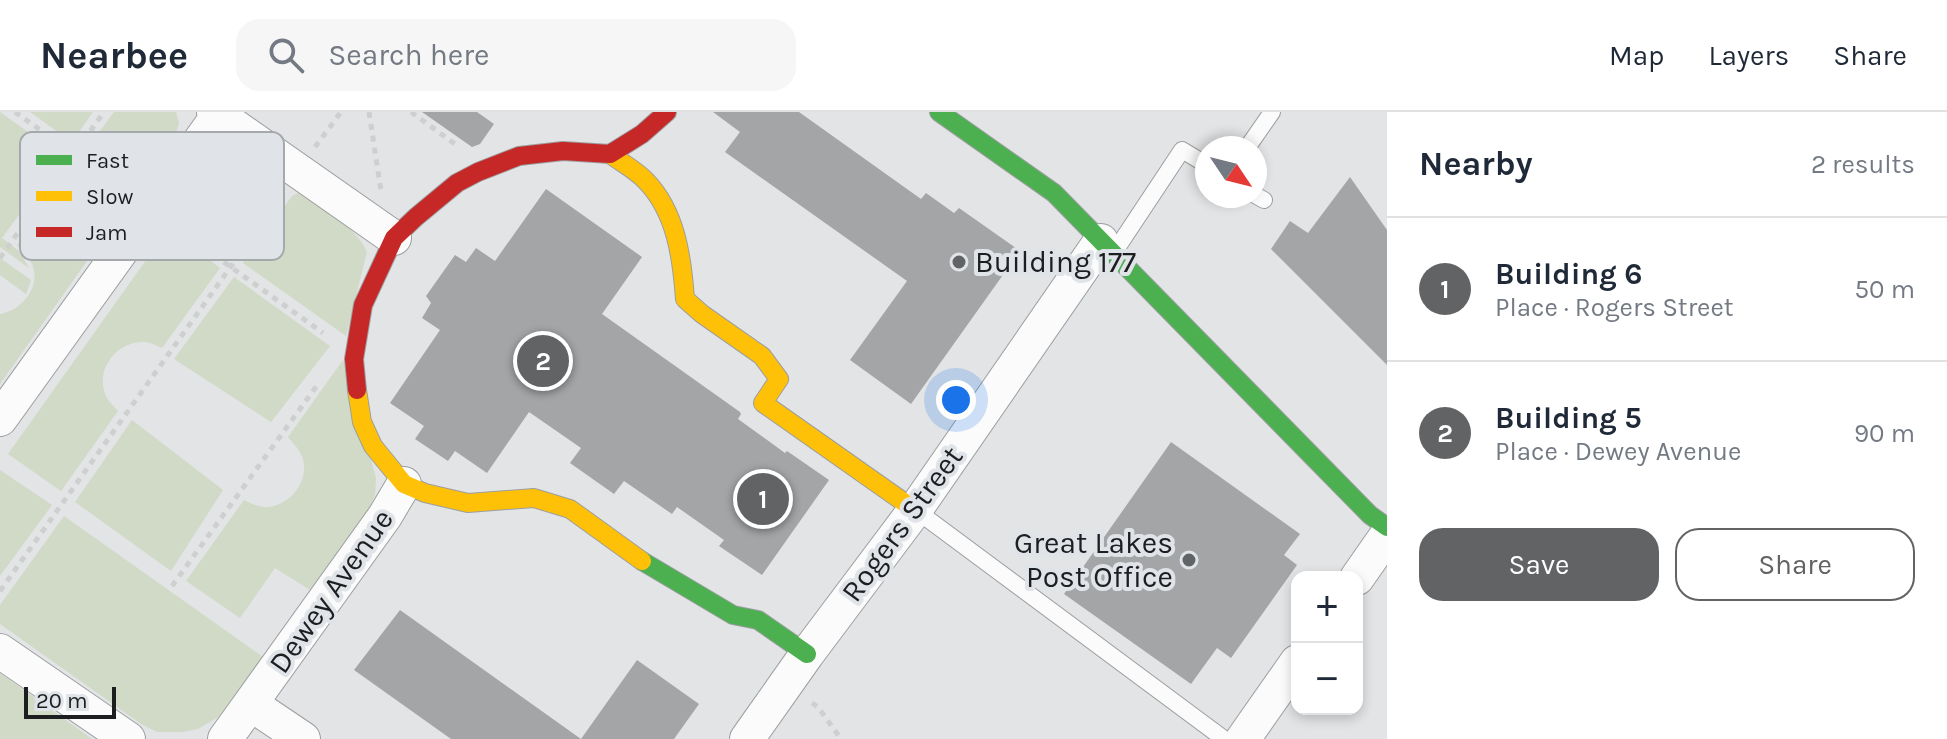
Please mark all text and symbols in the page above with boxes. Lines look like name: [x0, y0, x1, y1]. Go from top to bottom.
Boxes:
search box: [236, 19, 796, 91]
text: Nearbee: [40, 33, 188, 78]
icon: search: [264, 33, 308, 77]
text: Search here: [328, 37, 490, 73]
text: Map: [1609, 39, 1664, 72]
text: Layers: [1708, 39, 1789, 72]
text: Share: [1833, 39, 1907, 72]
legend: [20, 132, 284, 260]
north arrow: [1195, 136, 1267, 208]
text: Nearby: [1419, 144, 1533, 184]
text: Fast: [86, 148, 129, 174]
text: 2 results: [1811, 149, 1915, 180]
text: Slow: [86, 184, 133, 210]
text: Jam: [86, 220, 128, 246]
place label: Building 177: [975, 244, 1136, 280]
marker: Building 177: [950, 253, 968, 271]
text: Building 6: [1495, 256, 1642, 292]
text: 1: [1440, 274, 1450, 305]
text: 50 m: [1854, 274, 1915, 305]
text: Place · Rogers Street: [1495, 292, 1734, 323]
pin: 2: [517, 331, 569, 391]
your location: [936, 380, 976, 420]
text: Building 5: [1495, 400, 1642, 436]
text: 2: [1437, 418, 1453, 449]
text: 90 m: [1854, 418, 1915, 449]
text: Place · Dewey Avenue: [1495, 436, 1741, 467]
street label: Rogers Street: [834, 439, 970, 609]
pin: 1: [737, 469, 789, 529]
street label: Dewey Avenue: [261, 502, 401, 680]
place label: Great Lakes Post Office: [1014, 525, 1173, 595]
button: Save: [1419, 528, 1659, 601]
button: Share: [1675, 528, 1915, 601]
marker: Great Lakes Post Office: [1180, 551, 1198, 569]
map controls: [1291, 571, 1363, 715]
button: +: [1291, 571, 1363, 643]
button: −: [1291, 643, 1363, 715]
scale bar: [24, 683, 116, 719]
text: 20 m: [36, 688, 88, 714]

